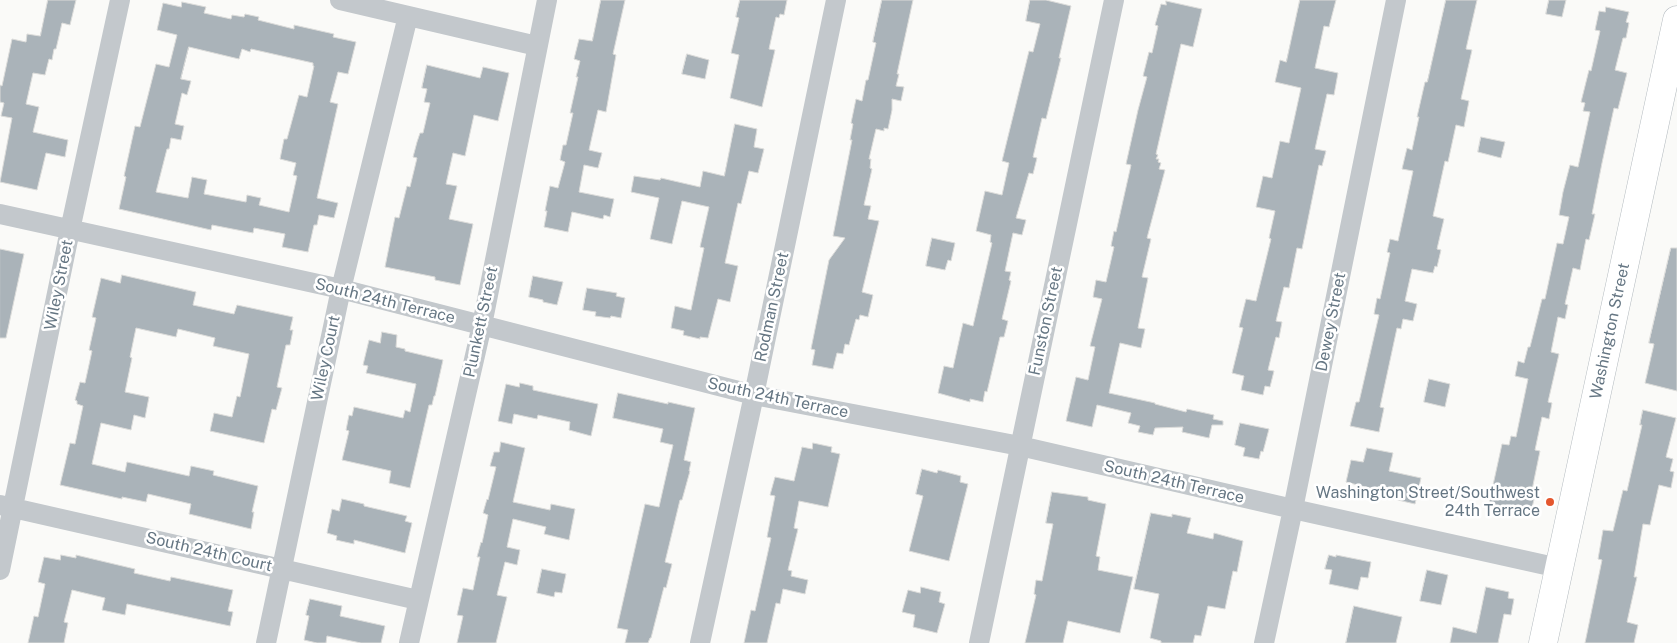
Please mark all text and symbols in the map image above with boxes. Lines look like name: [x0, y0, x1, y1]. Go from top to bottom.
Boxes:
street label: Wiley Street: [41, 238, 77, 332]
street label: Rodman Street: [751, 250, 793, 364]
street label: Washington Street: [1586, 261, 1634, 401]
street label: Plunkett Street: [460, 265, 502, 379]
street label: Funston Street: [1025, 265, 1067, 377]
street label: Dewey Street: [1312, 271, 1350, 373]
street label: South 24th Terrace: [313, 274, 457, 328]
street label: Wiley Court: [308, 314, 344, 402]
street label: South 24th Terrace: [706, 374, 850, 422]
street label: South 24th Terrace: [1102, 457, 1246, 507]
place label: Washington Street/Southwest 24th Terrace: [1316, 483, 1540, 521]
marker: Washington Street/Southwest 24th Terrace: [1544, 496, 1556, 508]
street label: South 24th Court: [144, 528, 274, 576]

